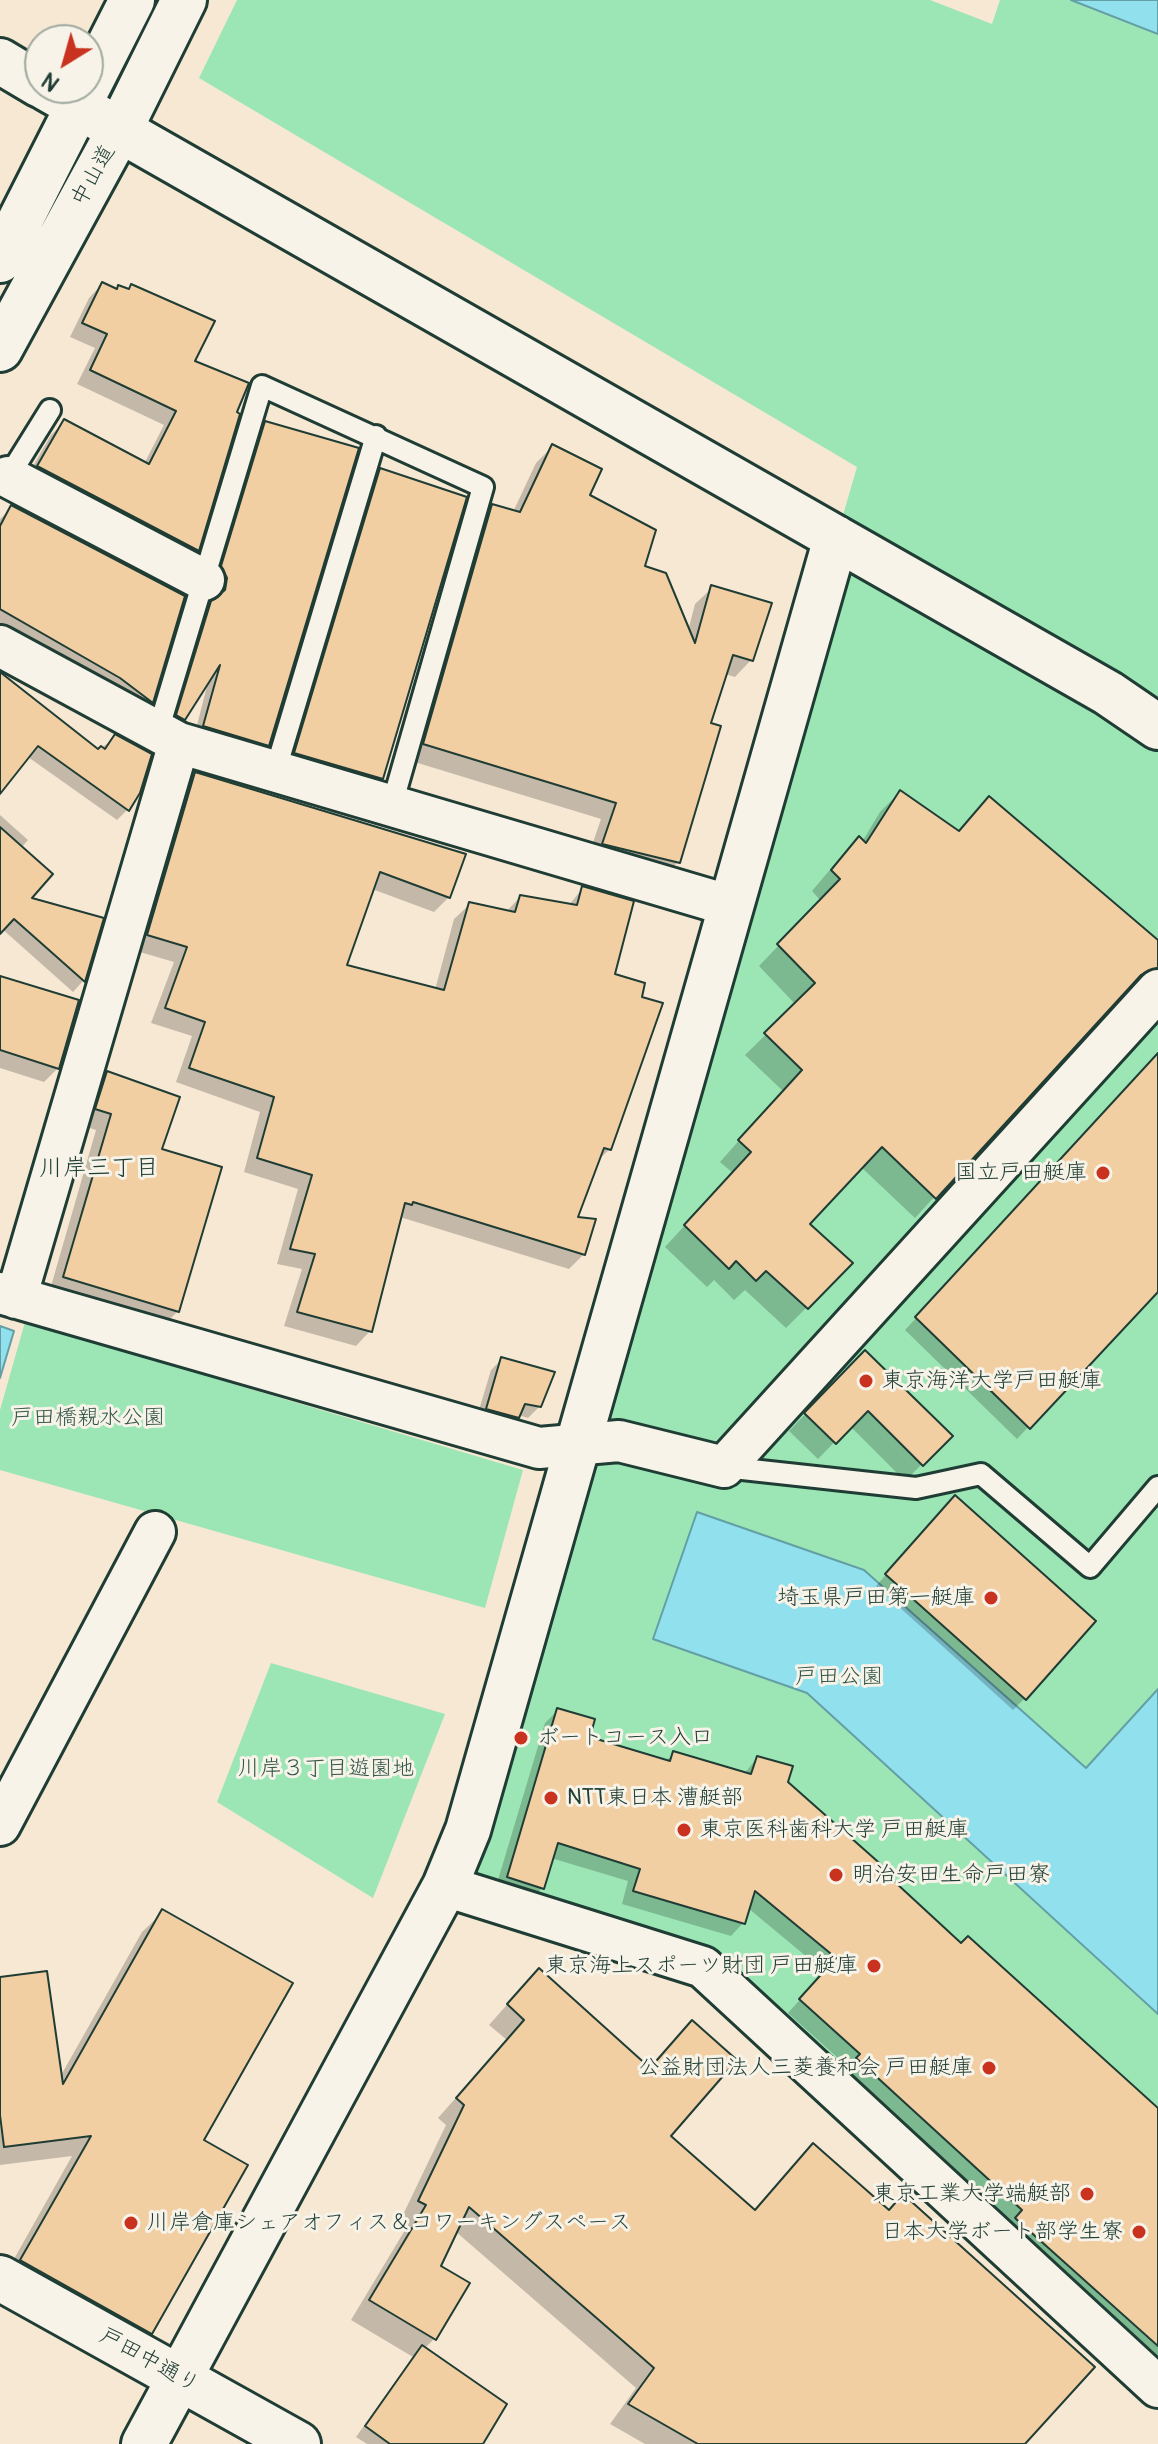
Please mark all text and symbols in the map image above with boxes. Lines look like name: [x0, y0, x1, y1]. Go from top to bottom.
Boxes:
north arrow: [24, 24, 104, 104]
text: N: [36, 66, 65, 97]
street label: 中山道: [66, 141, 122, 211]
district label: 川岸三丁目: [39, 1155, 159, 1183]
place label: 国立戸田艇庫: [955, 1160, 1087, 1186]
marker: 国立戸田艇庫: [1094, 1164, 1112, 1182]
place label: 東京海洋大学戸田艇庫: [882, 1368, 1102, 1394]
marker: 東京海洋大学戸田艇庫: [857, 1372, 875, 1390]
park label: 戸田橋親水公園: [11, 1405, 165, 1431]
place label: 埼玉県戸田第一艇庫: [777, 1585, 975, 1611]
marker: 埼玉県戸田第一艇庫: [982, 1589, 1000, 1607]
park label: 戸田公園: [795, 1664, 883, 1690]
place label: ボートコース入口: [537, 1725, 713, 1751]
marker: ボートコース入口: [512, 1729, 530, 1747]
park label: 川岸３丁目遊園地: [238, 1756, 414, 1782]
place label: NTT東日本 漕艇部: [567, 1785, 743, 1811]
marker: NTT東日本 漕艇部: [542, 1789, 560, 1807]
place label: 東京医科歯科大学 戸田艇庫: [700, 1817, 969, 1843]
marker: 東京医科歯科大学 戸田艇庫: [675, 1821, 693, 1839]
place label: 明治安田生命戸田寮: [852, 1862, 1050, 1888]
marker: 明治安田生命戸田寮: [827, 1866, 845, 1884]
place label: 東京海上スポーツ財団 戸田艇庫: [545, 1953, 858, 1979]
marker: 東京海上スポーツ財団 戸田艇庫: [865, 1957, 883, 1975]
place label: 公益財団法人三菱養和会 戸田艇庫: [638, 2055, 973, 2081]
marker: 公益財団法人三菱養和会 戸田艇庫: [980, 2059, 998, 2077]
place label: 東京工業大学端艇部: [873, 2181, 1071, 2207]
marker: 東京工業大学端艇部: [1078, 2185, 1096, 2203]
place label: 川岸倉庫シェアオフィス＆コワーキングスペース: [147, 2210, 631, 2236]
marker: 川岸倉庫シェアオフィス＆コワーキングスペース: [122, 2214, 140, 2232]
place label: 日本大学ボート部学生寮: [881, 2219, 1123, 2245]
marker: 日本大学ボート部学生寮: [1130, 2223, 1148, 2241]
street label: 戸田中通り: [94, 2323, 204, 2399]

